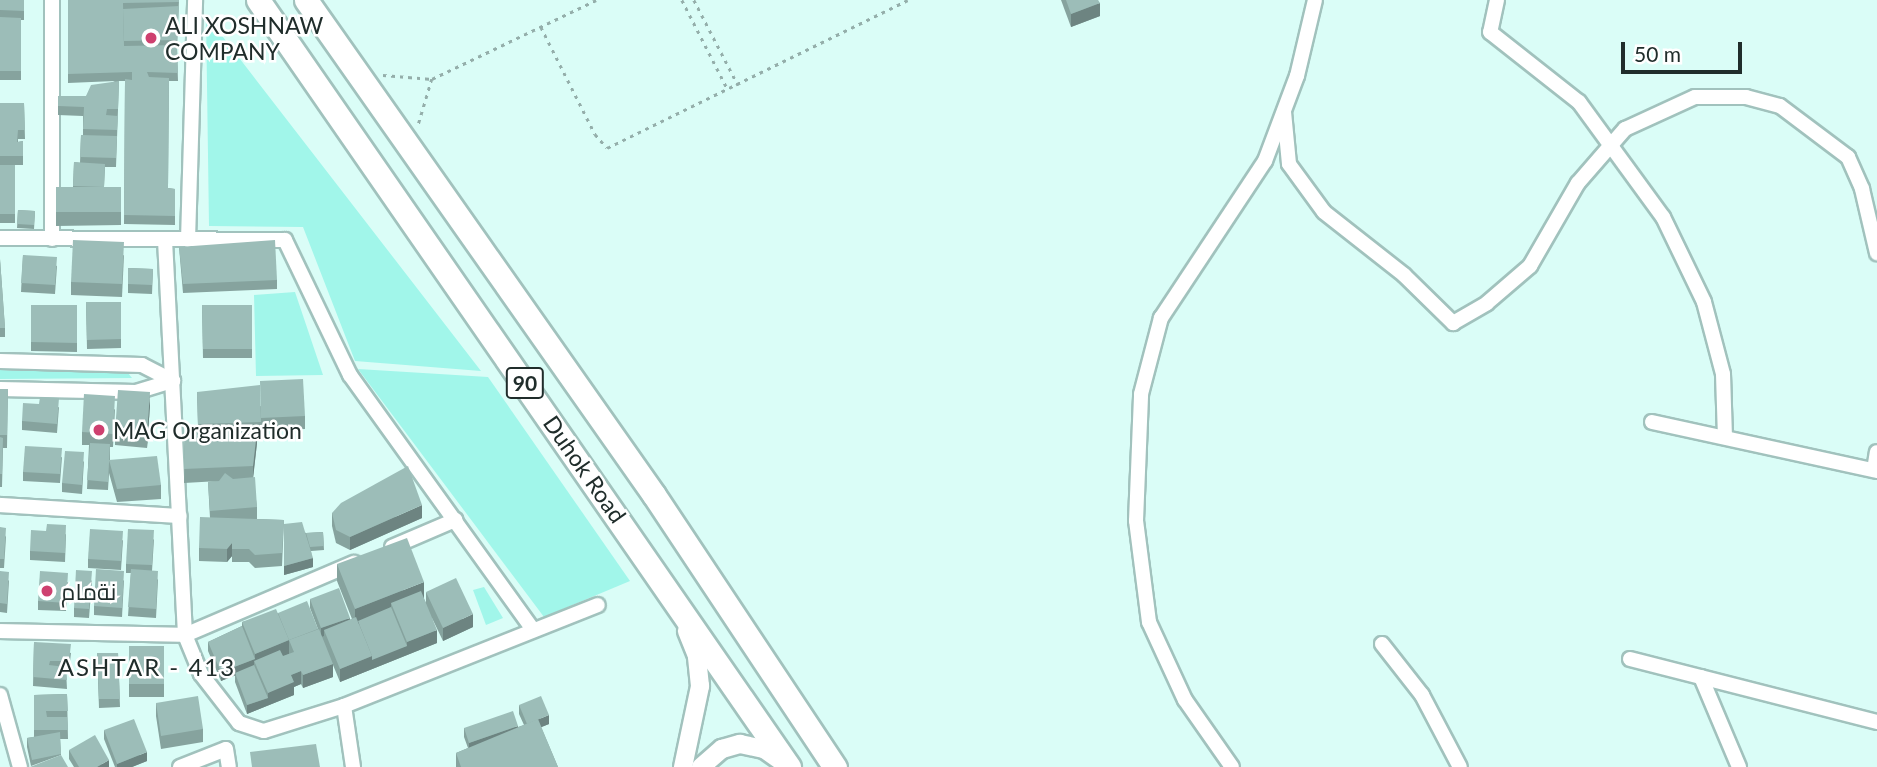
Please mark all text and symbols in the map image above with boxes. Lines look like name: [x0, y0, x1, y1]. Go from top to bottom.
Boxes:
place label: ALI XOSHNAW COMPANY: [165, 11, 323, 65]
scale bar: [1625, 28, 1746, 72]
marker: ALI XOSHNAW COMPANY: [143, 30, 159, 46]
text: 50 m: [1634, 41, 1681, 66]
road number: 90: [506, 366, 544, 400]
street label: Duhok Road: [538, 410, 632, 528]
place label: MAG Organization: [113, 416, 302, 444]
marker: MAG Organization: [91, 422, 107, 438]
place label: نةمام: [61, 577, 116, 605]
marker: نةمام: [39, 583, 55, 599]
district label: ASHTAR - 413: [59, 653, 235, 681]

